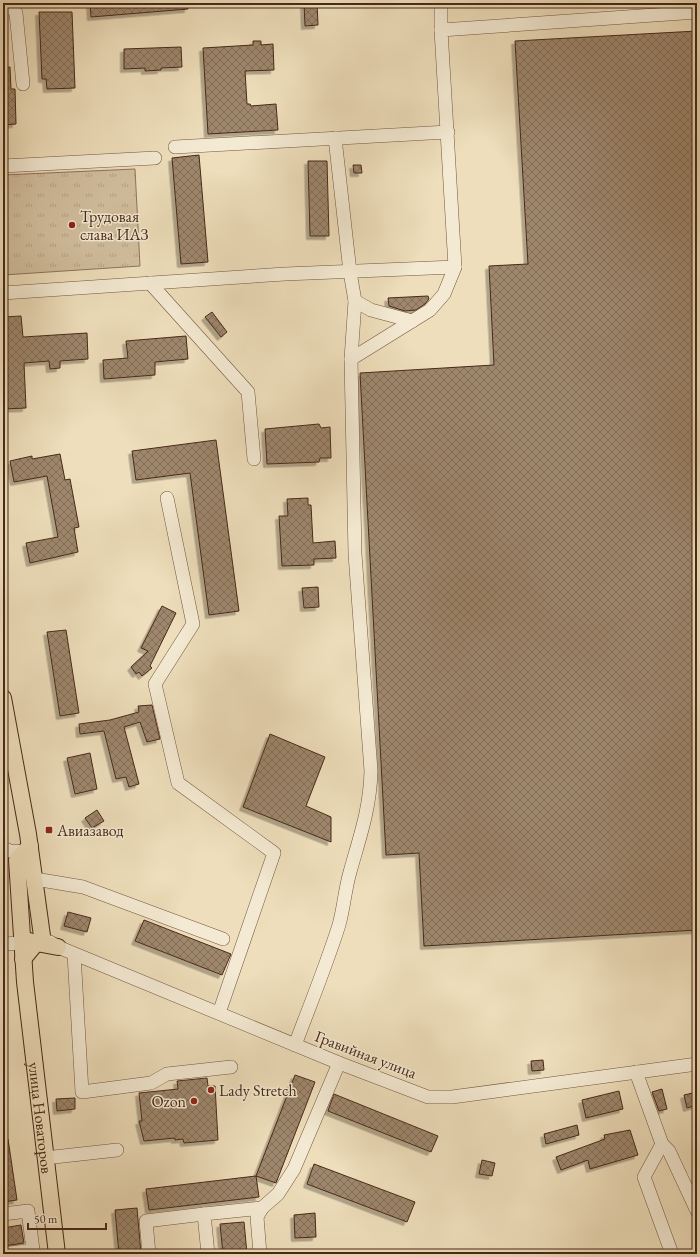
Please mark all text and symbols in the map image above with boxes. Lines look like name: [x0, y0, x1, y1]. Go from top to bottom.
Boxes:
place label: Трудовая слава ИАЗ: [80, 206, 149, 245]
marker: Трудовая слава ИАЗ: [67, 220, 77, 230]
place label: Авиазавод: [56, 820, 124, 841]
marker: Авиазавод: [44, 825, 54, 835]
street label: Гравийная улица: [312, 1025, 420, 1084]
street label: улица Новаторов: [23, 1061, 57, 1175]
place label: Lady Stretch: [219, 1080, 297, 1101]
marker: Lady Stretch: [206, 1085, 216, 1095]
place label: Ozon: [151, 1091, 187, 1112]
marker: Ozon: [189, 1096, 199, 1106]
scale bar: [28, 1205, 106, 1231]
text: 50 m: [34, 1211, 58, 1227]

